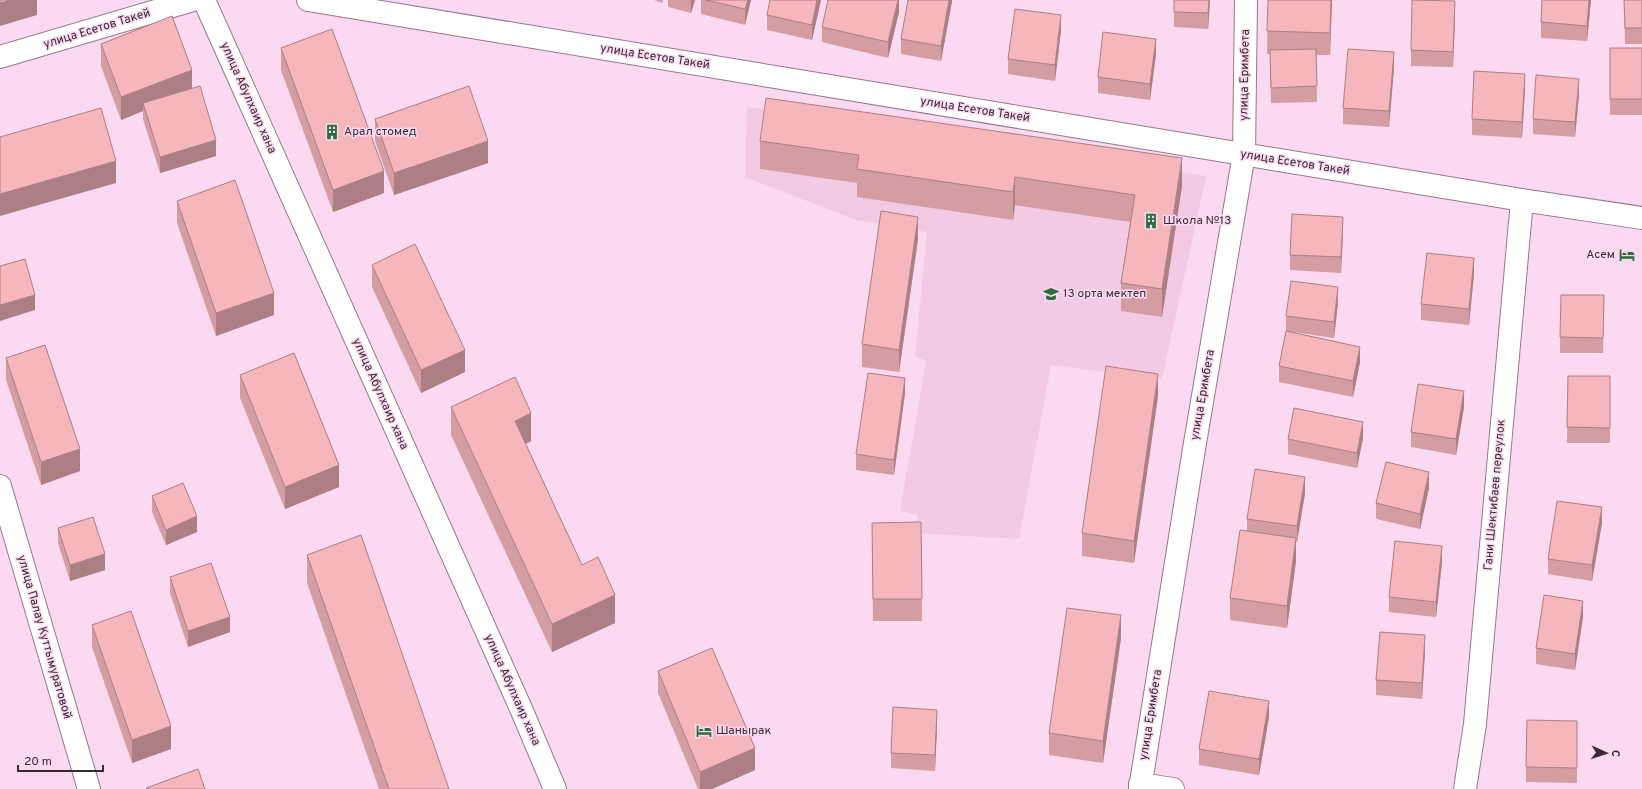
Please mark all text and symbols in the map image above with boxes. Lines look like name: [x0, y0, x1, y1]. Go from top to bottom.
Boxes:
street label: улица Есетов Такей: [42, 5, 152, 53]
street label: улица Еримбета: [1236, 29, 1254, 121]
street label: улица Абулхаир хана: [216, 40, 280, 156]
street label: улица Есетов Такей: [599, 40, 711, 74]
street label: улица Есетов Такей: [919, 93, 1031, 127]
building icon: Арал стомед: [323, 123, 341, 141]
place label: Арал стомед: [344, 124, 417, 140]
street label: улица Есетов Такей: [1239, 146, 1351, 180]
building icon: Школа №13: [1142, 212, 1160, 230]
place label: Школа №13: [1163, 213, 1231, 229]
hotel icon: Асем: [1618, 246, 1636, 264]
place label: Асем: [1586, 247, 1615, 263]
school or university icon: 13 орта мектеп: [1042, 285, 1060, 303]
place label: 13 орта мектеп: [1063, 286, 1146, 302]
street label: улица Абулхаир хана: [348, 336, 412, 452]
street label: улица Еримбета: [1187, 348, 1219, 442]
street label: Гани Шектибаев переулок: [1480, 419, 1510, 571]
street label: улица Палау Куттымуратовой: [13, 553, 75, 721]
street label: улица Абулхаир хана: [480, 632, 544, 748]
street label: улица Еримбета: [1136, 668, 1166, 762]
hotel icon: Шанырак: [695, 722, 713, 740]
place label: Шанырак: [716, 723, 772, 739]
north arrow: [1586, 733, 1626, 773]
scale bar: [18, 747, 103, 773]
text: С: [1608, 750, 1622, 757]
text: 20 m: [24, 754, 52, 770]

